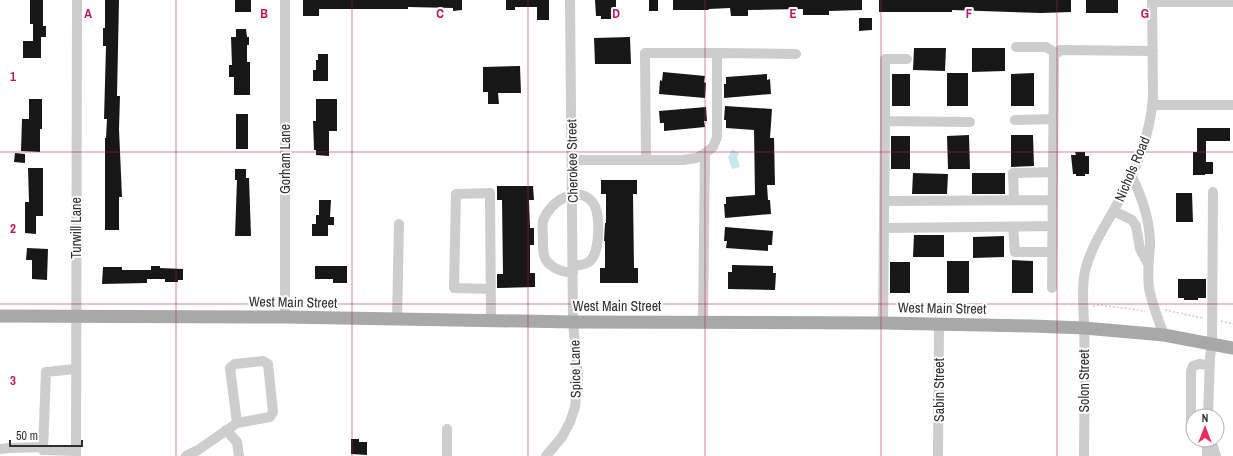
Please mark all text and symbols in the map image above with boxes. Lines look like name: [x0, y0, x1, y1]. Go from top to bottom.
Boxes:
text: A: [84, 5, 92, 22]
text: B: [260, 5, 268, 22]
text: C: [436, 5, 444, 22]
text: D: [612, 5, 620, 22]
text: E: [789, 5, 797, 22]
text: F: [966, 5, 973, 22]
text: G: [1141, 5, 1149, 22]
text: 1: [10, 68, 16, 85]
street label: Cherokee Street: [562, 119, 582, 203]
street label: Gorham Lane: [276, 124, 294, 194]
street label: Nichols Road: [1110, 134, 1154, 204]
street label: Turwill Lane: [67, 197, 85, 259]
text: 2: [10, 220, 16, 237]
street label: West Main Street: [249, 292, 337, 312]
street label: West Main Street: [573, 297, 661, 315]
street label: West Main Street: [898, 298, 986, 318]
street label: Spice Lane: [565, 340, 585, 398]
street label: Solon Street: [1075, 349, 1093, 413]
street label: Sabin Street: [930, 358, 948, 422]
text: 3: [10, 372, 16, 389]
north arrow: [1185, 408, 1225, 448]
text: N: [1202, 411, 1208, 425]
scale bar: [10, 422, 82, 448]
text: 50 m: [16, 428, 38, 444]

